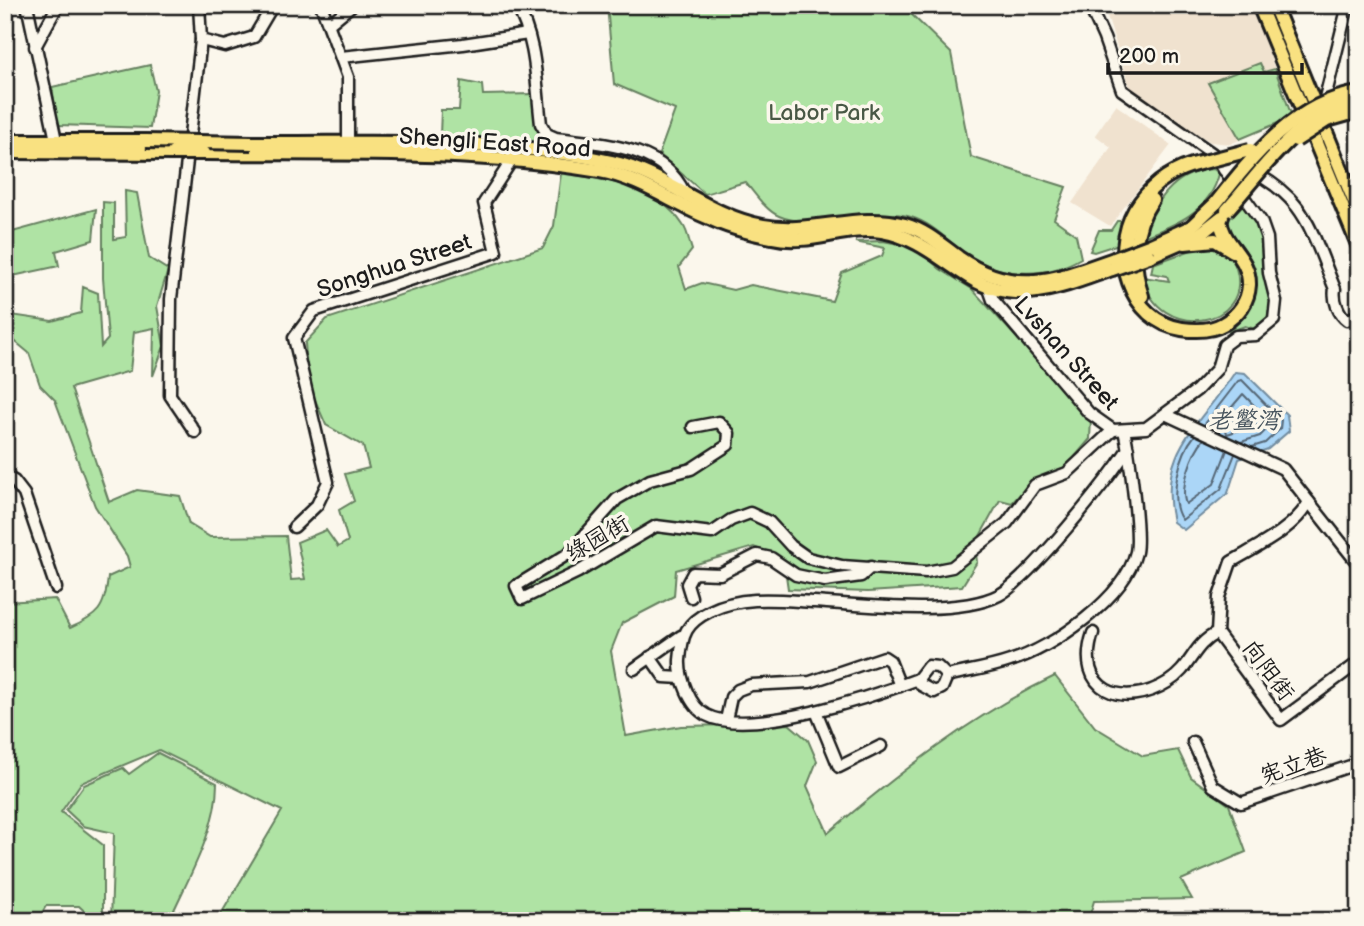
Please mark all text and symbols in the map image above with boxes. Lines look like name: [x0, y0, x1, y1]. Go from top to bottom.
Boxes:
scale bar: [1108, 32, 1303, 76]
text: 200 m: [1119, 44, 1179, 69]
park label: Labor Park: [768, 99, 881, 127]
street label: Shengli East Road: [398, 122, 592, 164]
street label: Songhua Street: [314, 228, 475, 304]
street label: Lvshan Street: [1008, 291, 1125, 416]
water label: 老鳖湾: [1208, 406, 1283, 435]
street label: 绿园街: [561, 509, 634, 568]
street label: 向阳街: [1236, 635, 1300, 707]
street label: 宪立巷: [1256, 741, 1331, 790]

